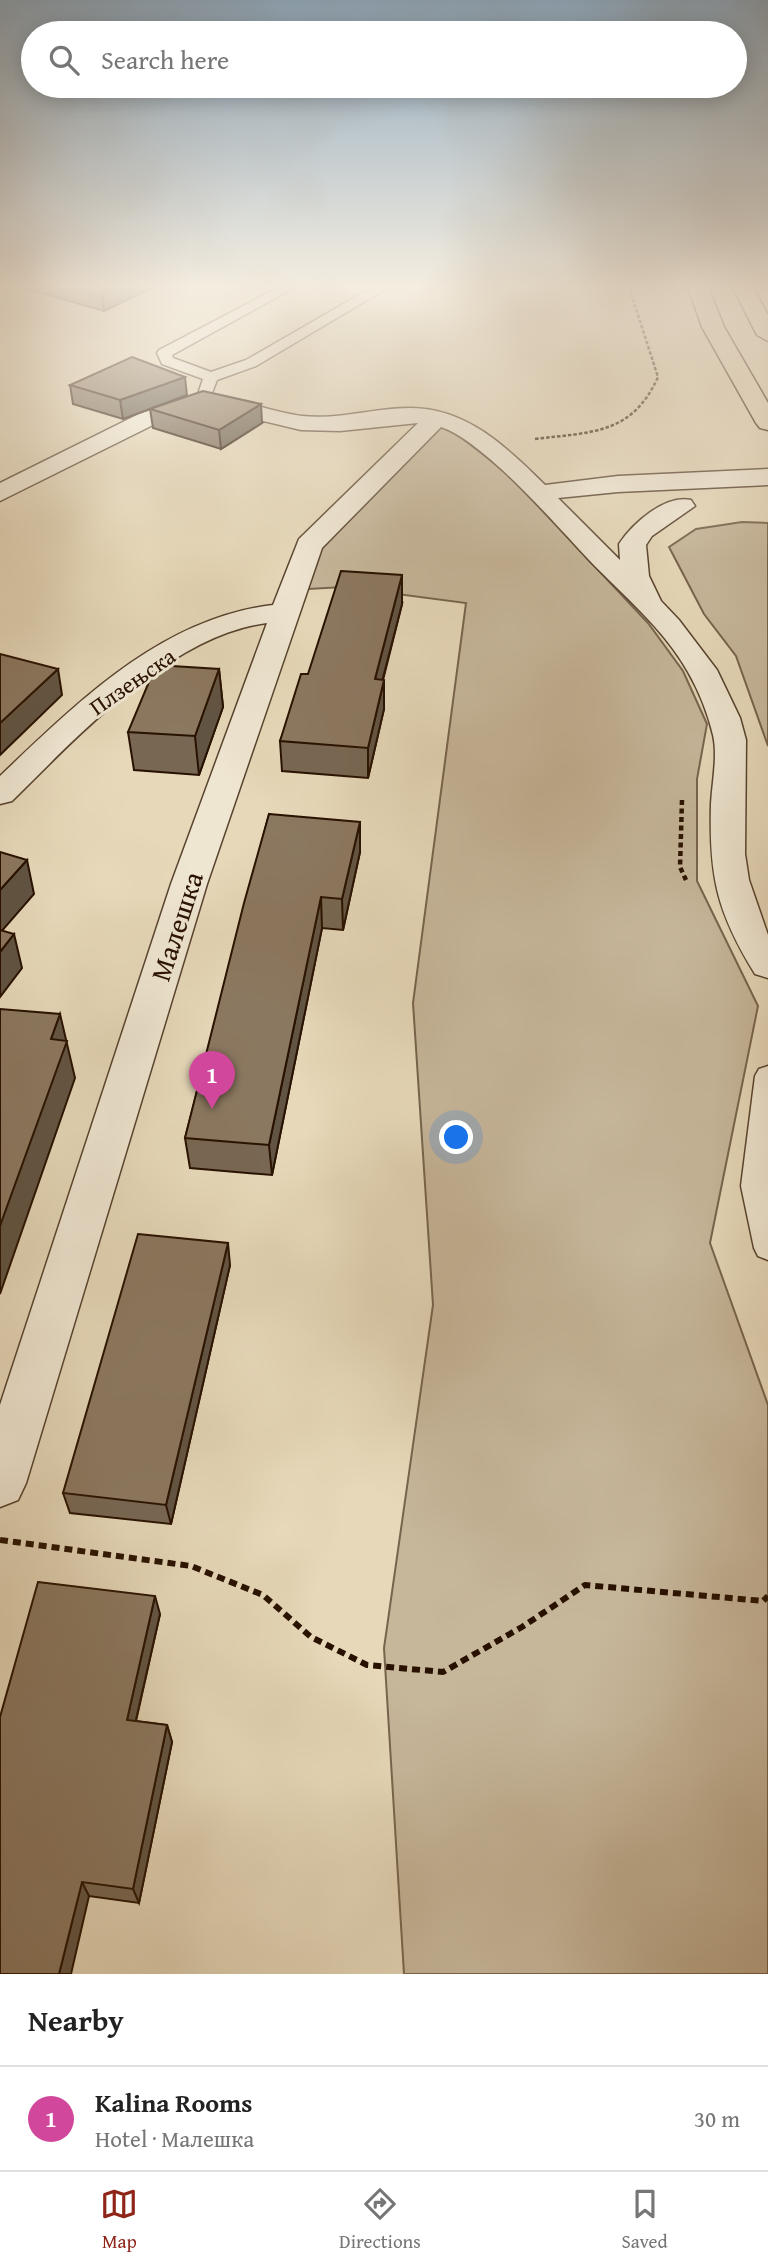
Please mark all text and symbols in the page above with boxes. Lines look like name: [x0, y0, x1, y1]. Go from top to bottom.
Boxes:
search box: [21, 21, 747, 98]
text: Search here: [101, 40, 229, 79]
icon: search: [45, 41, 83, 79]
street label: Плзењска: [82, 639, 182, 723]
street label: Малешка: [139, 865, 213, 986]
pin: 1: [189, 1051, 235, 1109]
your location: [439, 1120, 473, 1154]
text: Nearby: [28, 1998, 124, 2042]
text: Kalina Rooms: [95, 2083, 253, 2122]
text: 1: [45, 2102, 57, 2135]
text: 30 m: [694, 2102, 740, 2135]
text: Hotel · Малешка: [95, 2122, 254, 2155]
tab: Map: [100, 2185, 138, 2255]
tab: Directions: [339, 2185, 421, 2255]
tab: Saved: [622, 2185, 668, 2255]

